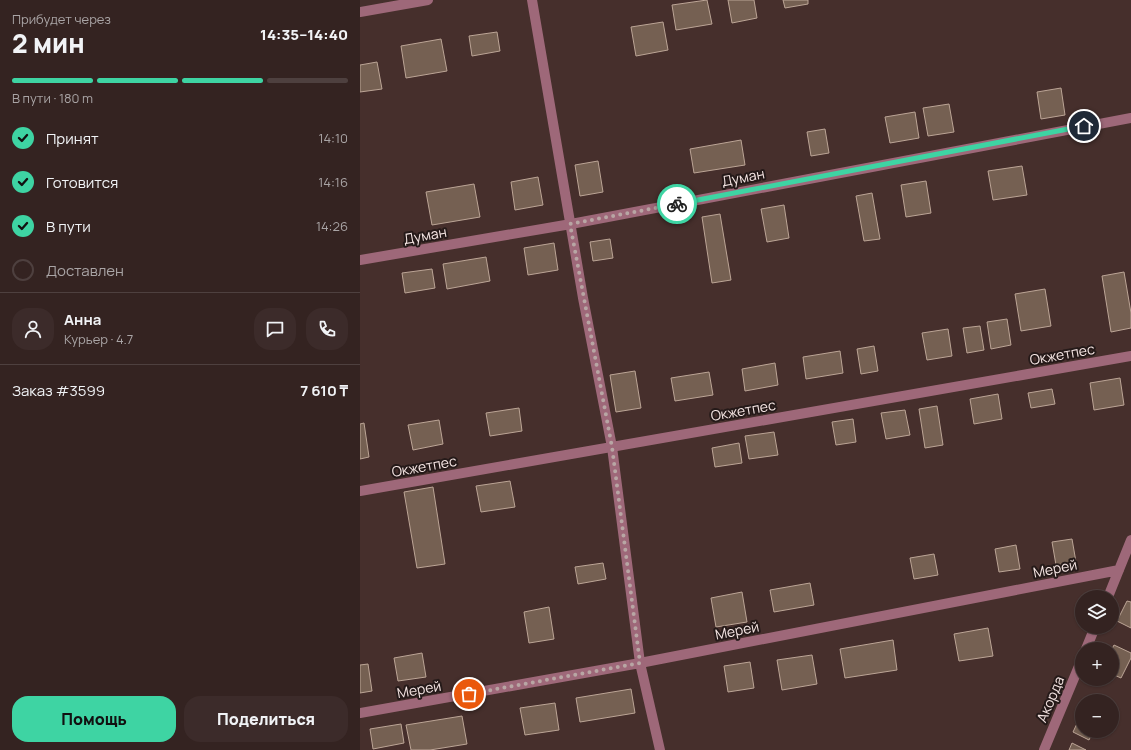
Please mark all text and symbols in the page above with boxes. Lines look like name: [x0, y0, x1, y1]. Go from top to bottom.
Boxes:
text: Прибудет через: [12, 10, 111, 28]
text: 14:35–14:40: [260, 24, 348, 45]
text: 2 мин: [12, 25, 85, 61]
text: В пути · 180 m: [12, 89, 93, 107]
pin: [1067, 109, 1101, 143]
icon: home: [1073, 115, 1095, 137]
icon: check: [12, 127, 34, 149]
text: Принят: [46, 128, 99, 149]
text: 14:10: [318, 129, 348, 147]
street label: Думан: [720, 164, 766, 190]
icon: check: [12, 171, 34, 193]
text: Готовится: [46, 172, 118, 193]
text: 14:16: [318, 173, 348, 191]
courier: [657, 184, 697, 224]
icon: bike: [666, 193, 688, 215]
icon: check: [12, 215, 34, 237]
text: В пути: [46, 216, 91, 237]
text: 14:26: [316, 217, 348, 235]
street label: Думан: [402, 222, 448, 248]
text: Доставлен: [46, 260, 124, 281]
button: person: [12, 308, 54, 350]
button: chat: [254, 308, 296, 350]
button: phone: [306, 308, 348, 350]
text: Анна: [64, 309, 101, 330]
text: Курьер · 4.7: [64, 330, 133, 348]
street label: Окжетпес: [1028, 339, 1096, 369]
text: Заказ #3599: [12, 380, 105, 401]
text: 7 610 ₸: [300, 380, 348, 401]
street label: Окжетпес: [709, 395, 777, 425]
street label: Окжетпес: [390, 451, 458, 481]
street label: Мерей: [1031, 554, 1079, 582]
map controls: [1075, 590, 1119, 738]
button: layers: [1075, 590, 1119, 634]
street label: Мерей: [713, 616, 761, 644]
button: +: [1075, 642, 1119, 686]
street label: Акорда: [1032, 673, 1068, 725]
street label: Мерей: [395, 676, 443, 702]
pin: [452, 677, 486, 711]
icon: bag: [458, 683, 480, 705]
button: −: [1075, 694, 1119, 738]
button: Помощь: [12, 696, 176, 742]
button: Поделиться: [184, 696, 348, 742]

